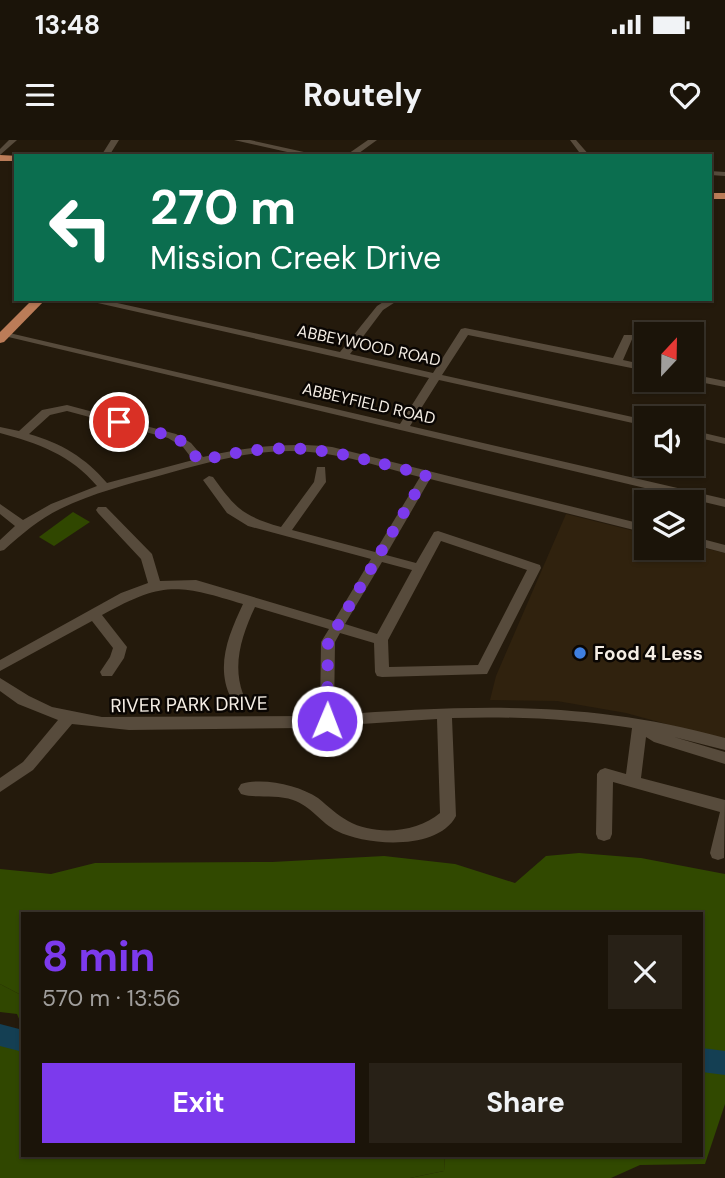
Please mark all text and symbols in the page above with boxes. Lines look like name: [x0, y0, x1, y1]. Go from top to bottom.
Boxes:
text: 13:48: [35, 8, 100, 42]
text: Routely: [303, 74, 422, 116]
icon: menu: [21, 76, 59, 114]
icon: heart: [666, 76, 704, 114]
text: 270 m: [150, 175, 296, 239]
icon: left: [35, 182, 126, 273]
text: Mission Creek Drive: [150, 237, 441, 279]
street label: ABBEYWOOD ROAD: [295, 320, 443, 371]
north arrow: [634, 322, 704, 392]
map controls: [634, 322, 704, 560]
street label: ABBEYFIELD ROAD: [300, 378, 438, 429]
pin: [89, 392, 149, 452]
icon: arrive: [100, 403, 138, 441]
button: sound: [634, 406, 704, 476]
button: layers: [634, 490, 704, 560]
place label: Food 4 Less: [594, 641, 703, 666]
marker: Food 4 Less: [572, 645, 588, 661]
position arrow: [290, 684, 364, 758]
street label: RIVER PARK DRIVE: [110, 691, 268, 718]
text: 8 min: [42, 929, 155, 984]
button: close: [608, 935, 682, 1009]
text: 570 m · 13:56: [42, 983, 181, 1013]
button: Exit: [42, 1063, 355, 1143]
button: Share: [369, 1063, 682, 1143]

